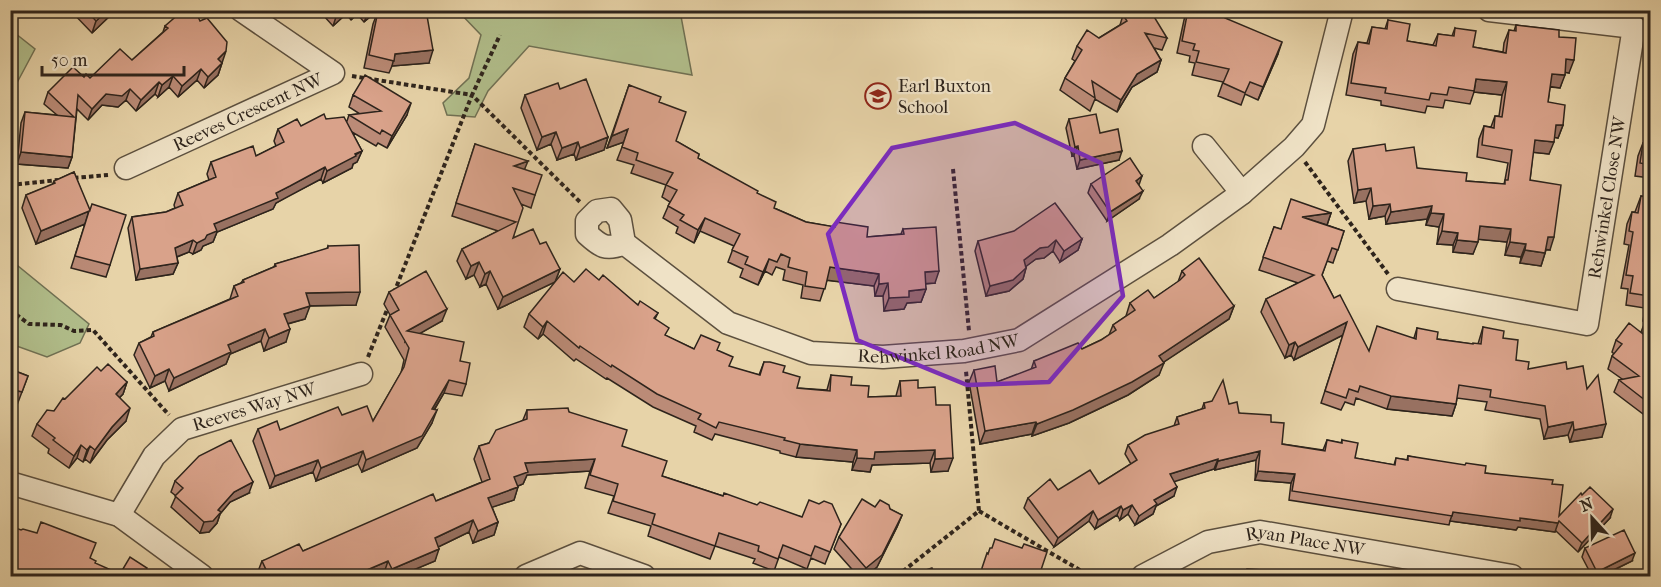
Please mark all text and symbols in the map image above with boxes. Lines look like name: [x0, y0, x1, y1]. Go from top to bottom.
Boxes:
scale bar: [42, 39, 184, 77]
text: 50 m: [51, 50, 88, 71]
street label: Reeves Crescent NW: [170, 69, 327, 156]
place label: Earl Buxton School: [898, 76, 991, 118]
school or university icon: Earl Buxton School: [863, 81, 893, 111]
street label: Rehwinkel Close NW: [1584, 114, 1631, 281]
street label: Rehwinkel Road NW: [857, 330, 1022, 368]
street label: Reeves Way NW: [190, 378, 320, 436]
north arrow: [1562, 488, 1622, 548]
text: N: [1577, 493, 1597, 516]
street label: Ryan Place NW: [1244, 522, 1367, 561]

